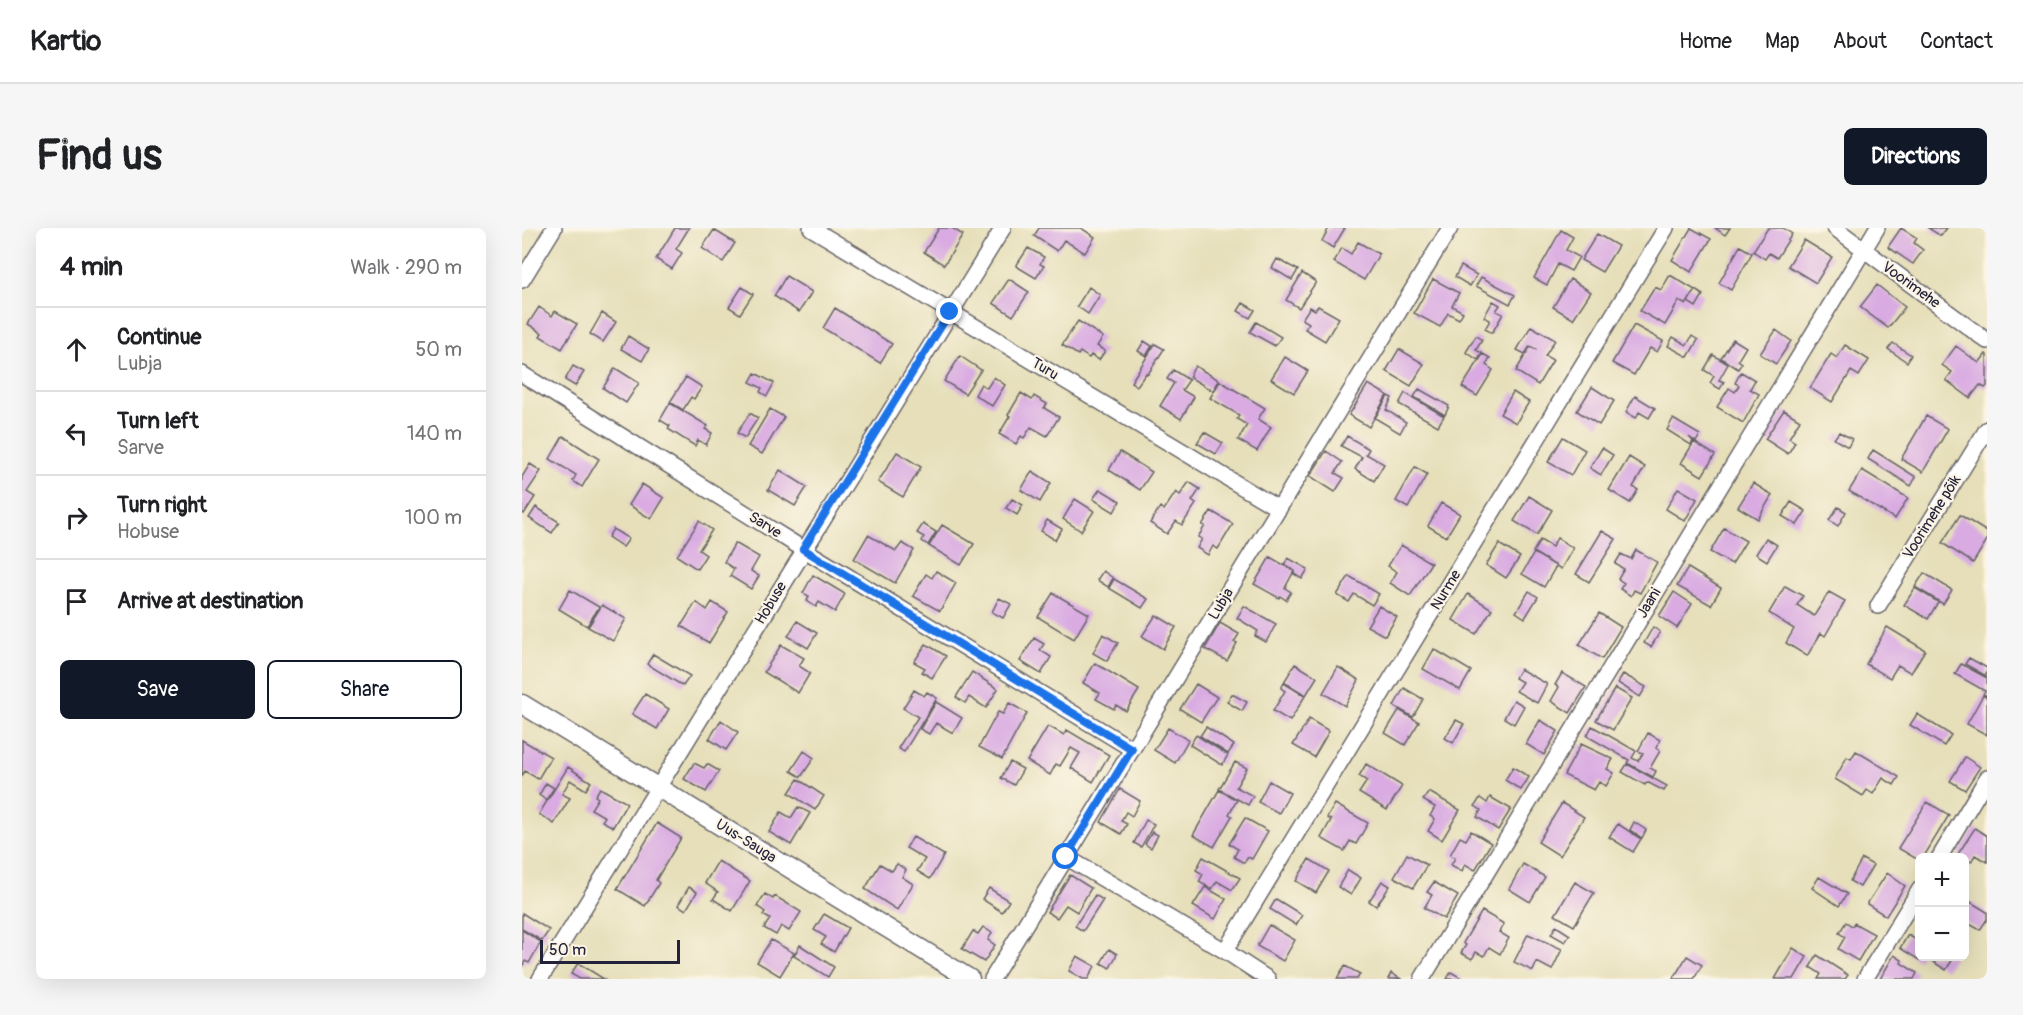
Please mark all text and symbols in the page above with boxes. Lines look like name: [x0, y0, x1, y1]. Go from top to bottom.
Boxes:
text: Kartio: [30, 24, 101, 59]
text: Home: [1679, 28, 1732, 55]
text: Map: [1765, 28, 1800, 55]
text: About: [1833, 28, 1887, 55]
text: Contact: [1920, 28, 1993, 55]
button: Directions: [1844, 128, 1987, 185]
text: Find us: [36, 130, 162, 182]
text: 4 min: [60, 251, 123, 283]
text: Walk · 290 m: [350, 255, 462, 280]
street label: Voorimehe: [1878, 257, 1945, 313]
route end: [936, 298, 962, 324]
text: Continue: [117, 323, 201, 351]
icon: ahead: [60, 333, 93, 366]
text: 50 m: [415, 337, 462, 362]
text: Lubja: [117, 351, 162, 376]
street label: Turu: [1028, 354, 1062, 384]
text: Turn left: [117, 407, 199, 435]
icon: left: [60, 417, 93, 450]
text: 140 m: [407, 421, 462, 446]
text: Sarve: [117, 435, 164, 460]
street label: Voorimehe põik: [1899, 471, 1966, 562]
text: Turn right: [117, 491, 207, 519]
icon: right: [60, 501, 93, 534]
text: 100 m: [405, 505, 462, 530]
street label: Sarve: [745, 508, 785, 543]
text: Hobuse: [117, 519, 179, 544]
street label: Nurme: [1427, 566, 1466, 614]
street label: Hobuse: [751, 578, 791, 628]
street label: Jaani: [1633, 584, 1666, 622]
icon: arrive: [60, 585, 93, 618]
street label: Lubja: [1204, 585, 1238, 623]
text: Arrive at destination: [117, 587, 303, 615]
button: Save: [60, 660, 255, 719]
button: Share: [267, 660, 462, 719]
street label: Uus-Sauga: [712, 815, 780, 867]
route start: [1052, 843, 1078, 869]
map controls: [1915, 853, 1969, 961]
button: +: [1915, 853, 1969, 907]
button: −: [1915, 907, 1969, 961]
scale bar: [540, 937, 680, 964]
text: 50 m: [549, 940, 586, 960]

